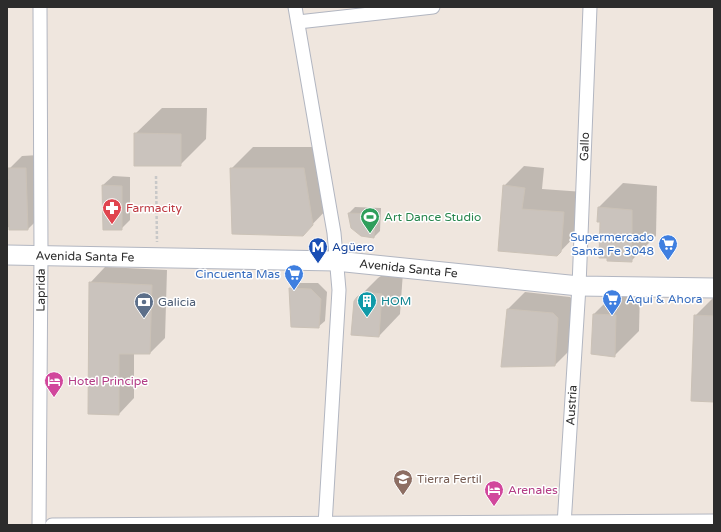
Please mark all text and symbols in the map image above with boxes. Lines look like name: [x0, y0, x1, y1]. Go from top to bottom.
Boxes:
street label: Gallo: [577, 132, 592, 161]
pharmacy icon: Farmacity: [101, 197, 123, 225]
place label: Farmacity: [126, 201, 182, 215]
sports icon: Art Dance Studio: [359, 206, 381, 234]
place label: Art Dance Studio: [384, 210, 481, 224]
place label: Supermercado Santa Fe 3048: [570, 230, 654, 258]
supermarket icon: Supermercado Santa Fe 3048: [657, 233, 679, 261]
metro station icon: Agüero: [307, 236, 329, 264]
place label: Agüero: [332, 240, 374, 254]
street label: Avenida Santa Fe: [35, 249, 135, 264]
street label: Avenida Santa Fe: [359, 256, 459, 281]
supermarket icon: Cincuenta Mas: [283, 263, 305, 291]
place label: Cincuenta Mas: [195, 267, 280, 281]
street label: Laprida: [34, 268, 48, 312]
supermarket icon: Aquí & Ahora: [601, 288, 623, 316]
building icon: HOM: [356, 290, 378, 318]
bank icon: Galicia: [133, 291, 155, 319]
place label: Aquí & Ahora: [626, 292, 703, 306]
place label: HOM: [381, 294, 411, 308]
place label: Galicia: [158, 295, 196, 309]
hotel icon: Hotel Principe: [43, 370, 65, 398]
place label: Hotel Principe: [68, 374, 148, 388]
street label: Austria: [563, 384, 580, 426]
school or university icon: Tierra Fertil: [392, 468, 414, 496]
place label: Tierra Fertil: [417, 472, 482, 486]
hotel icon: Arenales: [483, 479, 505, 507]
place label: Arenales: [508, 483, 558, 497]

